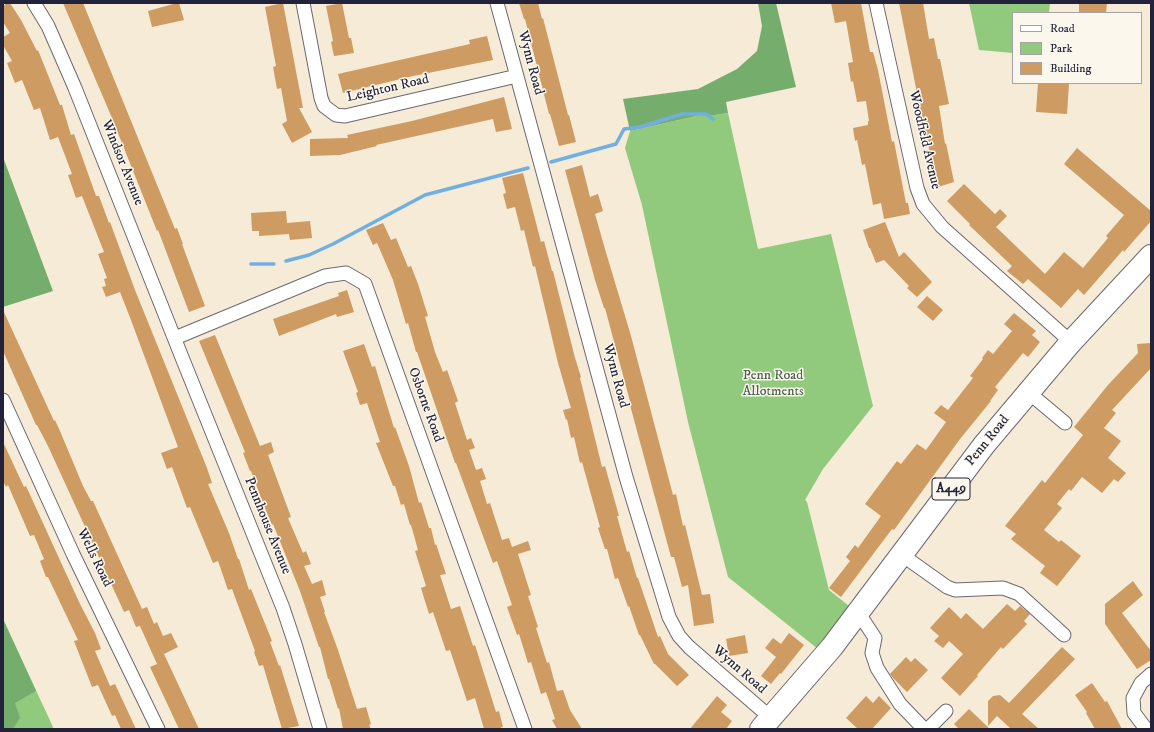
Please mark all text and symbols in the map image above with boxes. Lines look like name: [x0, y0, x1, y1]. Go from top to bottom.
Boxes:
legend: [1012, 12, 1142, 84]
text: Road: [1050, 21, 1075, 36]
street label: Wynn Road: [513, 29, 547, 97]
text: Park: [1050, 41, 1072, 56]
text: Building: [1050, 61, 1091, 76]
street label: Leighton Road: [345, 71, 431, 107]
street label: Woodfield Avenue: [904, 89, 944, 191]
street label: Windsor Avenue: [97, 118, 147, 208]
street label: Wynn Road: [598, 342, 632, 410]
street label: Osborne Road: [404, 365, 446, 445]
park label: Penn Road Allotments: [742, 368, 804, 400]
street label: Penn Road: [962, 412, 1014, 470]
street label: Pennhouse Avenue: [240, 475, 294, 577]
road number: A449: [932, 478, 970, 500]
street label: Wells Road: [73, 526, 115, 590]
street label: Wynn Road: [709, 642, 769, 698]

